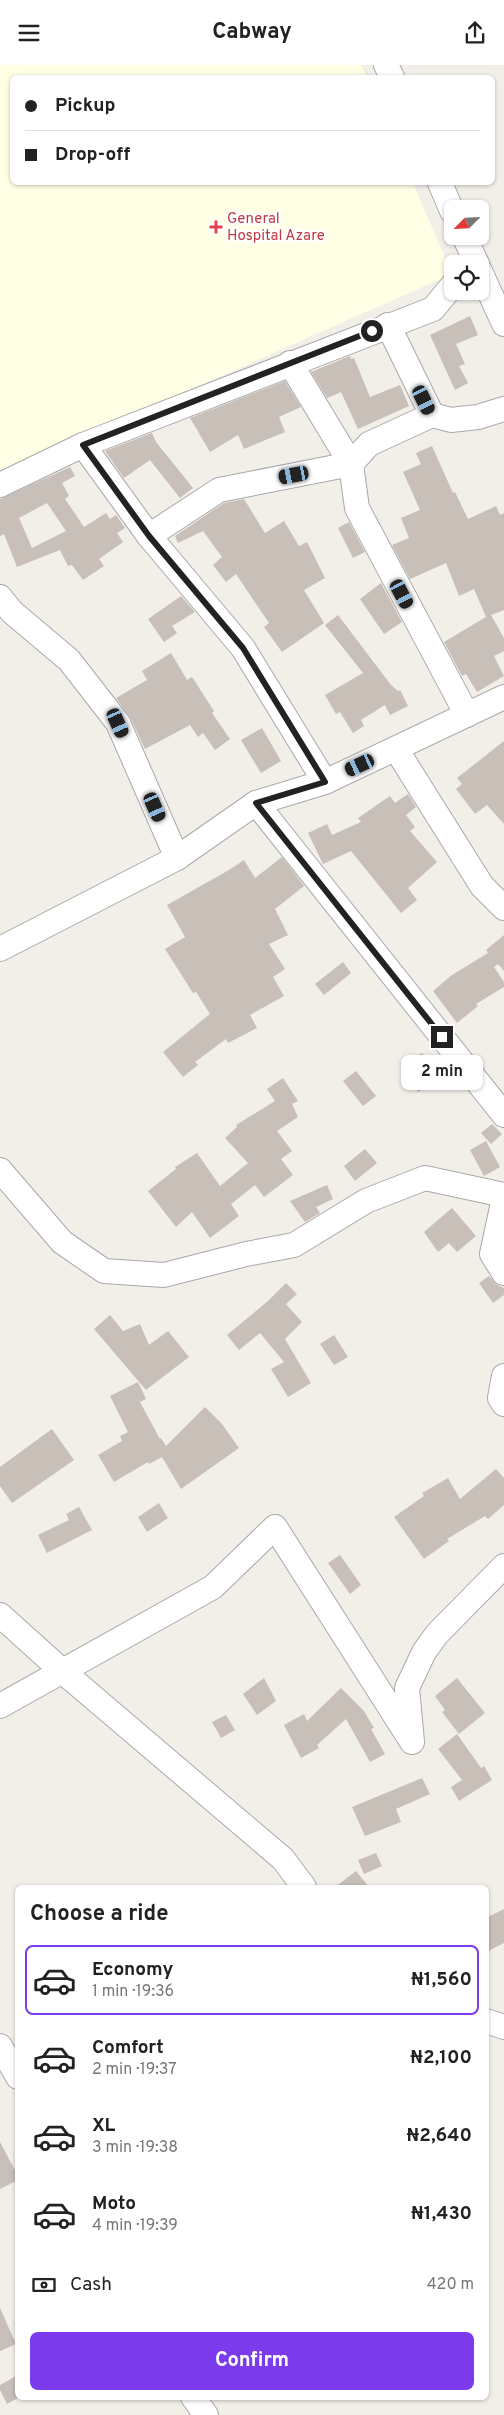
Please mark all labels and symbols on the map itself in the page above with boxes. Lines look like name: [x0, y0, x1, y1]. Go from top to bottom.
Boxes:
north arrow: [444, 200, 489, 245]
place label: General Hospital Azare: [227, 210, 325, 246]
marker: General Hospital Azare: [209, 220, 223, 234]
route start: [361, 320, 383, 342]
car: [410, 383, 437, 417]
car: [277, 465, 310, 485]
car: [388, 577, 415, 611]
car: [105, 706, 130, 740]
car: [343, 752, 376, 778]
car: [142, 790, 167, 824]
route end: [431, 1026, 453, 1048]
callout: 2 min: [401, 1055, 483, 1089]

